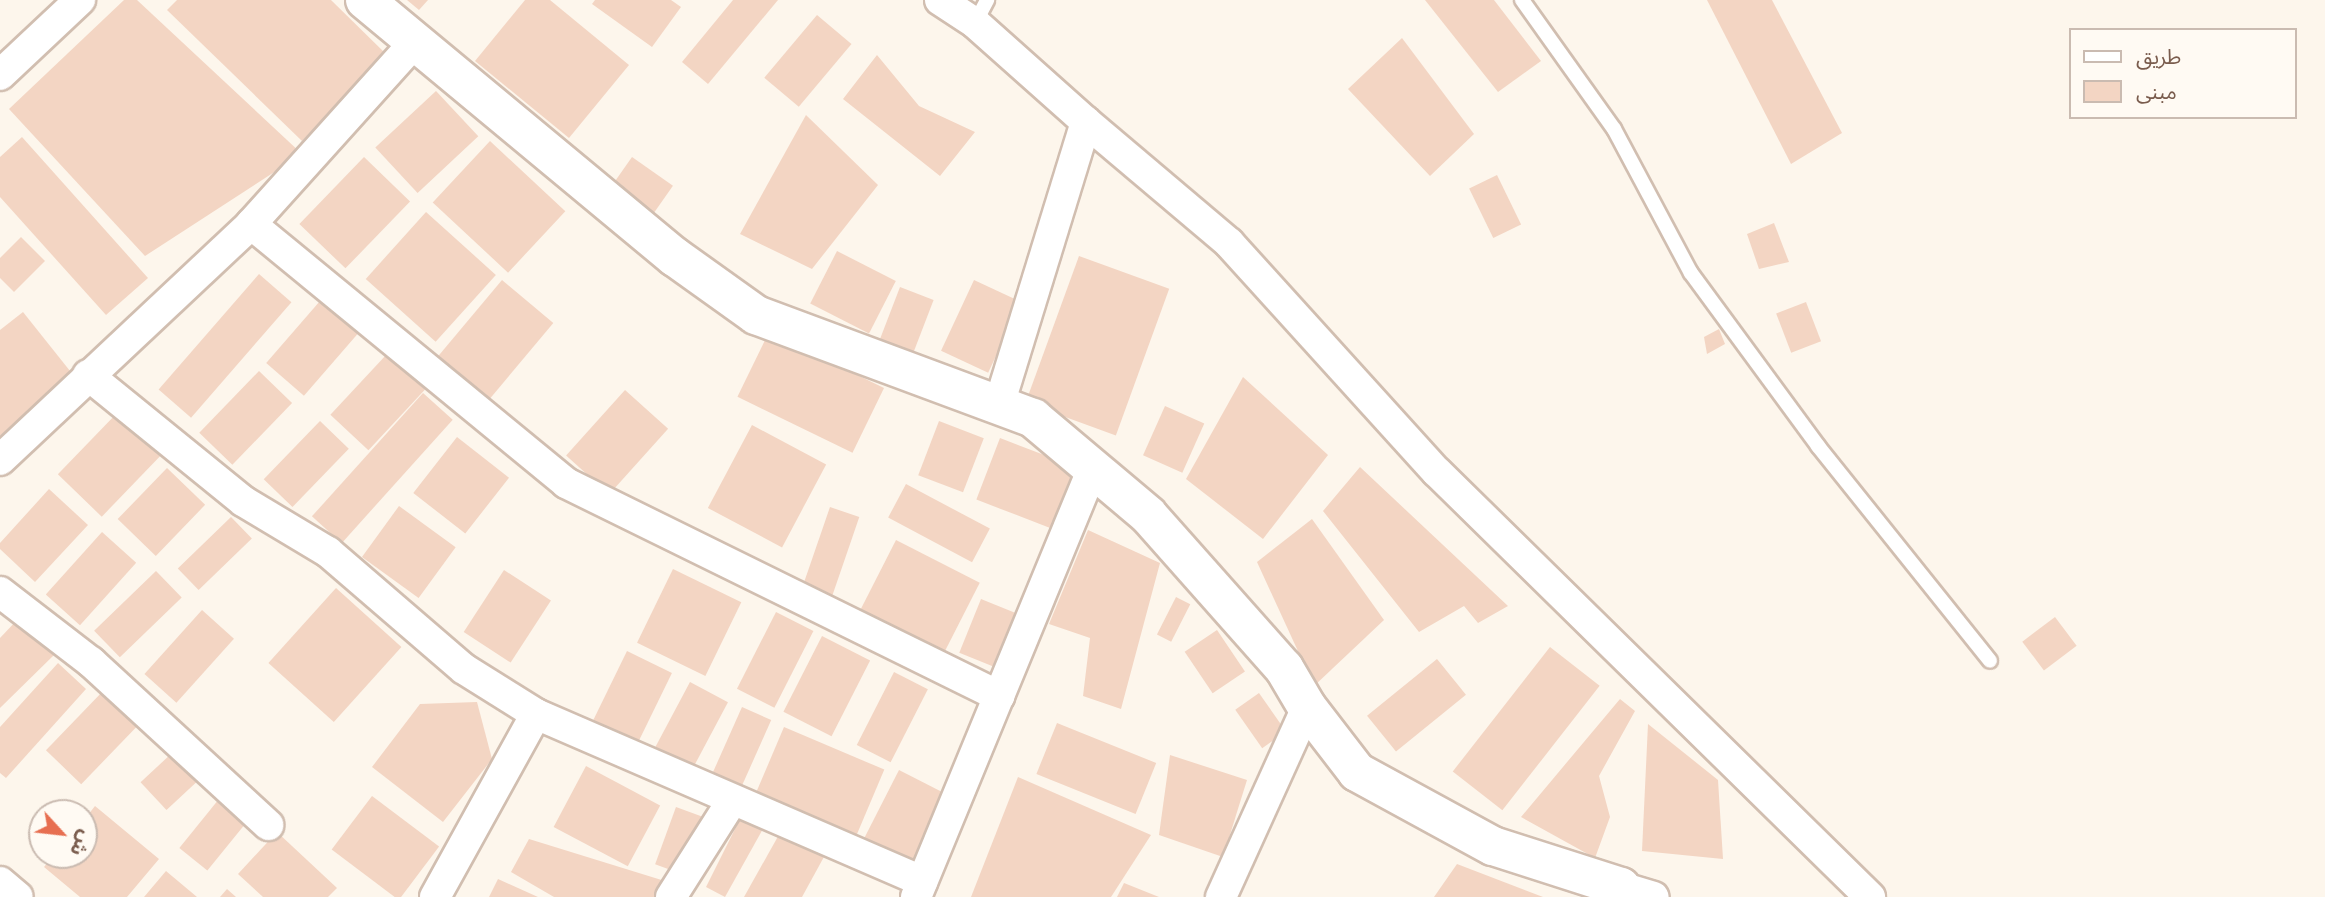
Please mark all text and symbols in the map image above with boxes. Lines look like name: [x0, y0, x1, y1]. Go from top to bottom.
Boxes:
legend: [2070, 28, 2297, 119]
text: طريق: [2136, 45, 2181, 70]
text: مبنى: [2136, 80, 2177, 105]
north arrow: [28, 799, 98, 869]
text: ش: [64, 826, 97, 860]

